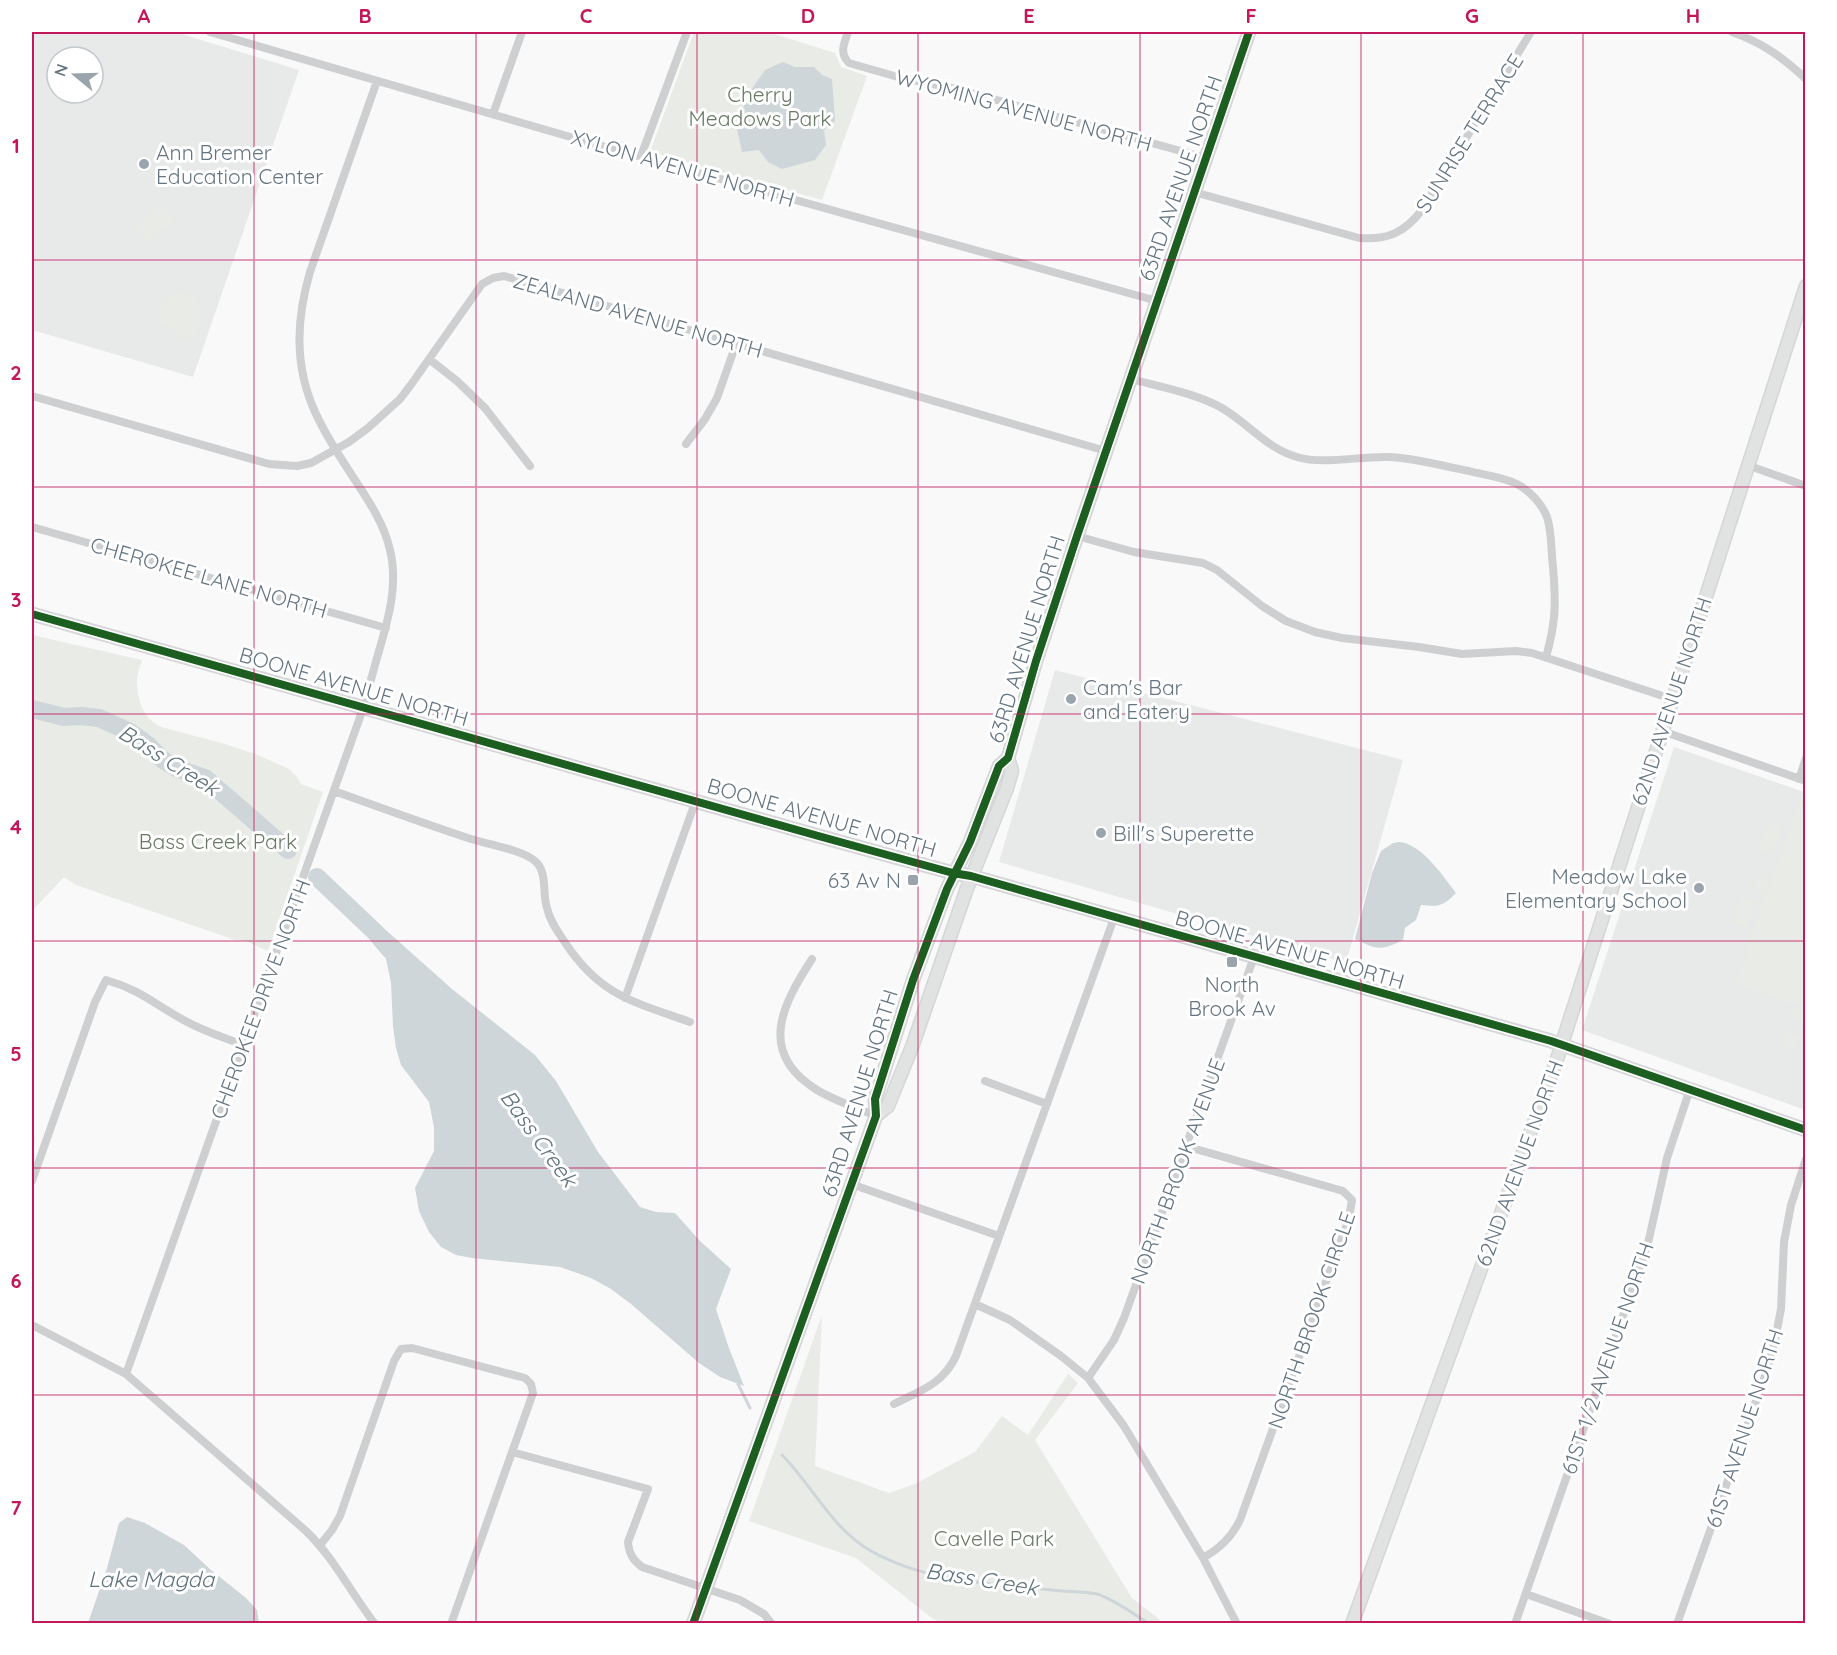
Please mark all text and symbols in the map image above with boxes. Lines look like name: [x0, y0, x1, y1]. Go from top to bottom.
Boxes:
text: A: [138, 3, 151, 28]
text: B: [358, 3, 372, 28]
text: C: [580, 3, 593, 28]
text: D: [801, 3, 815, 28]
text: E: [1023, 3, 1035, 28]
text: F: [1245, 3, 1257, 28]
text: G: [1465, 3, 1479, 28]
text: H: [1686, 3, 1700, 28]
north arrow: [45, 45, 105, 105]
street label: SUNRISE TERRACE: [1410, 49, 1528, 217]
text: N: [49, 61, 72, 79]
street label: WYOMING AVENUE NORTH: [893, 63, 1155, 157]
street label: 63RD AVENUE NORTH: [1133, 72, 1227, 284]
park label: Cherry Meadows Park: [688, 81, 832, 131]
street label: XYLON AVENUE NORTH: [568, 124, 798, 212]
text: 1: [12, 133, 20, 158]
place label: Ann Bremer Education Center: [156, 139, 323, 189]
marker: Ann Bremer Education Center: [137, 157, 151, 171]
street label: ZEALAND AVENUE NORTH: [510, 267, 766, 363]
text: 2: [10, 360, 22, 385]
street label: CHEROKEE LANE NORTH: [88, 531, 330, 623]
street label: 63RD AVENUE NORTH: [982, 532, 1070, 746]
text: 3: [11, 587, 21, 612]
street label: 62ND AVENUE NORTH: [1625, 594, 1717, 808]
street label: BOONE AVENUE NORTH: [236, 641, 472, 731]
place label: Cam's Bar and Eatery: [1083, 674, 1190, 724]
marker: Cam's Bar and Eatery: [1064, 692, 1078, 706]
water label: Bass Creek: [114, 718, 226, 803]
street label: BOONE AVENUE NORTH: [704, 772, 940, 862]
text: 4: [10, 814, 22, 839]
place label: Bill's Superette: [1113, 820, 1254, 846]
marker: Bill's Superette: [1094, 826, 1108, 840]
park label: Bass Creek Park: [139, 828, 297, 854]
place label: Meadow Lake Elementary School: [1505, 863, 1687, 913]
place label: 63 Av N: [828, 867, 901, 893]
marker: 63 Av N: [906, 873, 920, 887]
street label: CHEROKEE DRIVE NORTH: [204, 875, 316, 1123]
marker: Meadow Lake Elementary School: [1692, 881, 1706, 895]
street label: BOONE AVENUE NORTH: [1172, 904, 1408, 994]
marker: North Brook Av: [1225, 955, 1239, 969]
place label: North Brook Av: [1188, 971, 1276, 1021]
street label: 63RD AVENUE NORTH: [815, 986, 903, 1200]
text: 5: [10, 1041, 22, 1066]
street label: NORTH BROOK AVENUE: [1124, 1055, 1230, 1287]
street label: 62ND AVENUE NORTH: [1470, 1056, 1568, 1270]
water label: Bass Creek: [494, 1084, 585, 1194]
street label: NORTH BROOK CIRCLE: [1262, 1208, 1360, 1432]
street label: 61ST 1/2 AVENUE NORTH: [1555, 1239, 1659, 1477]
text: 6: [10, 1268, 22, 1293]
street label: 61ST AVENUE NORTH: [1700, 1325, 1788, 1531]
text: 7: [11, 1495, 22, 1520]
park label: Cavelle Park: [934, 1525, 1054, 1551]
water label: Bass Creek: [924, 1556, 1042, 1602]
water label: Lake Magda: [88, 1565, 216, 1593]

